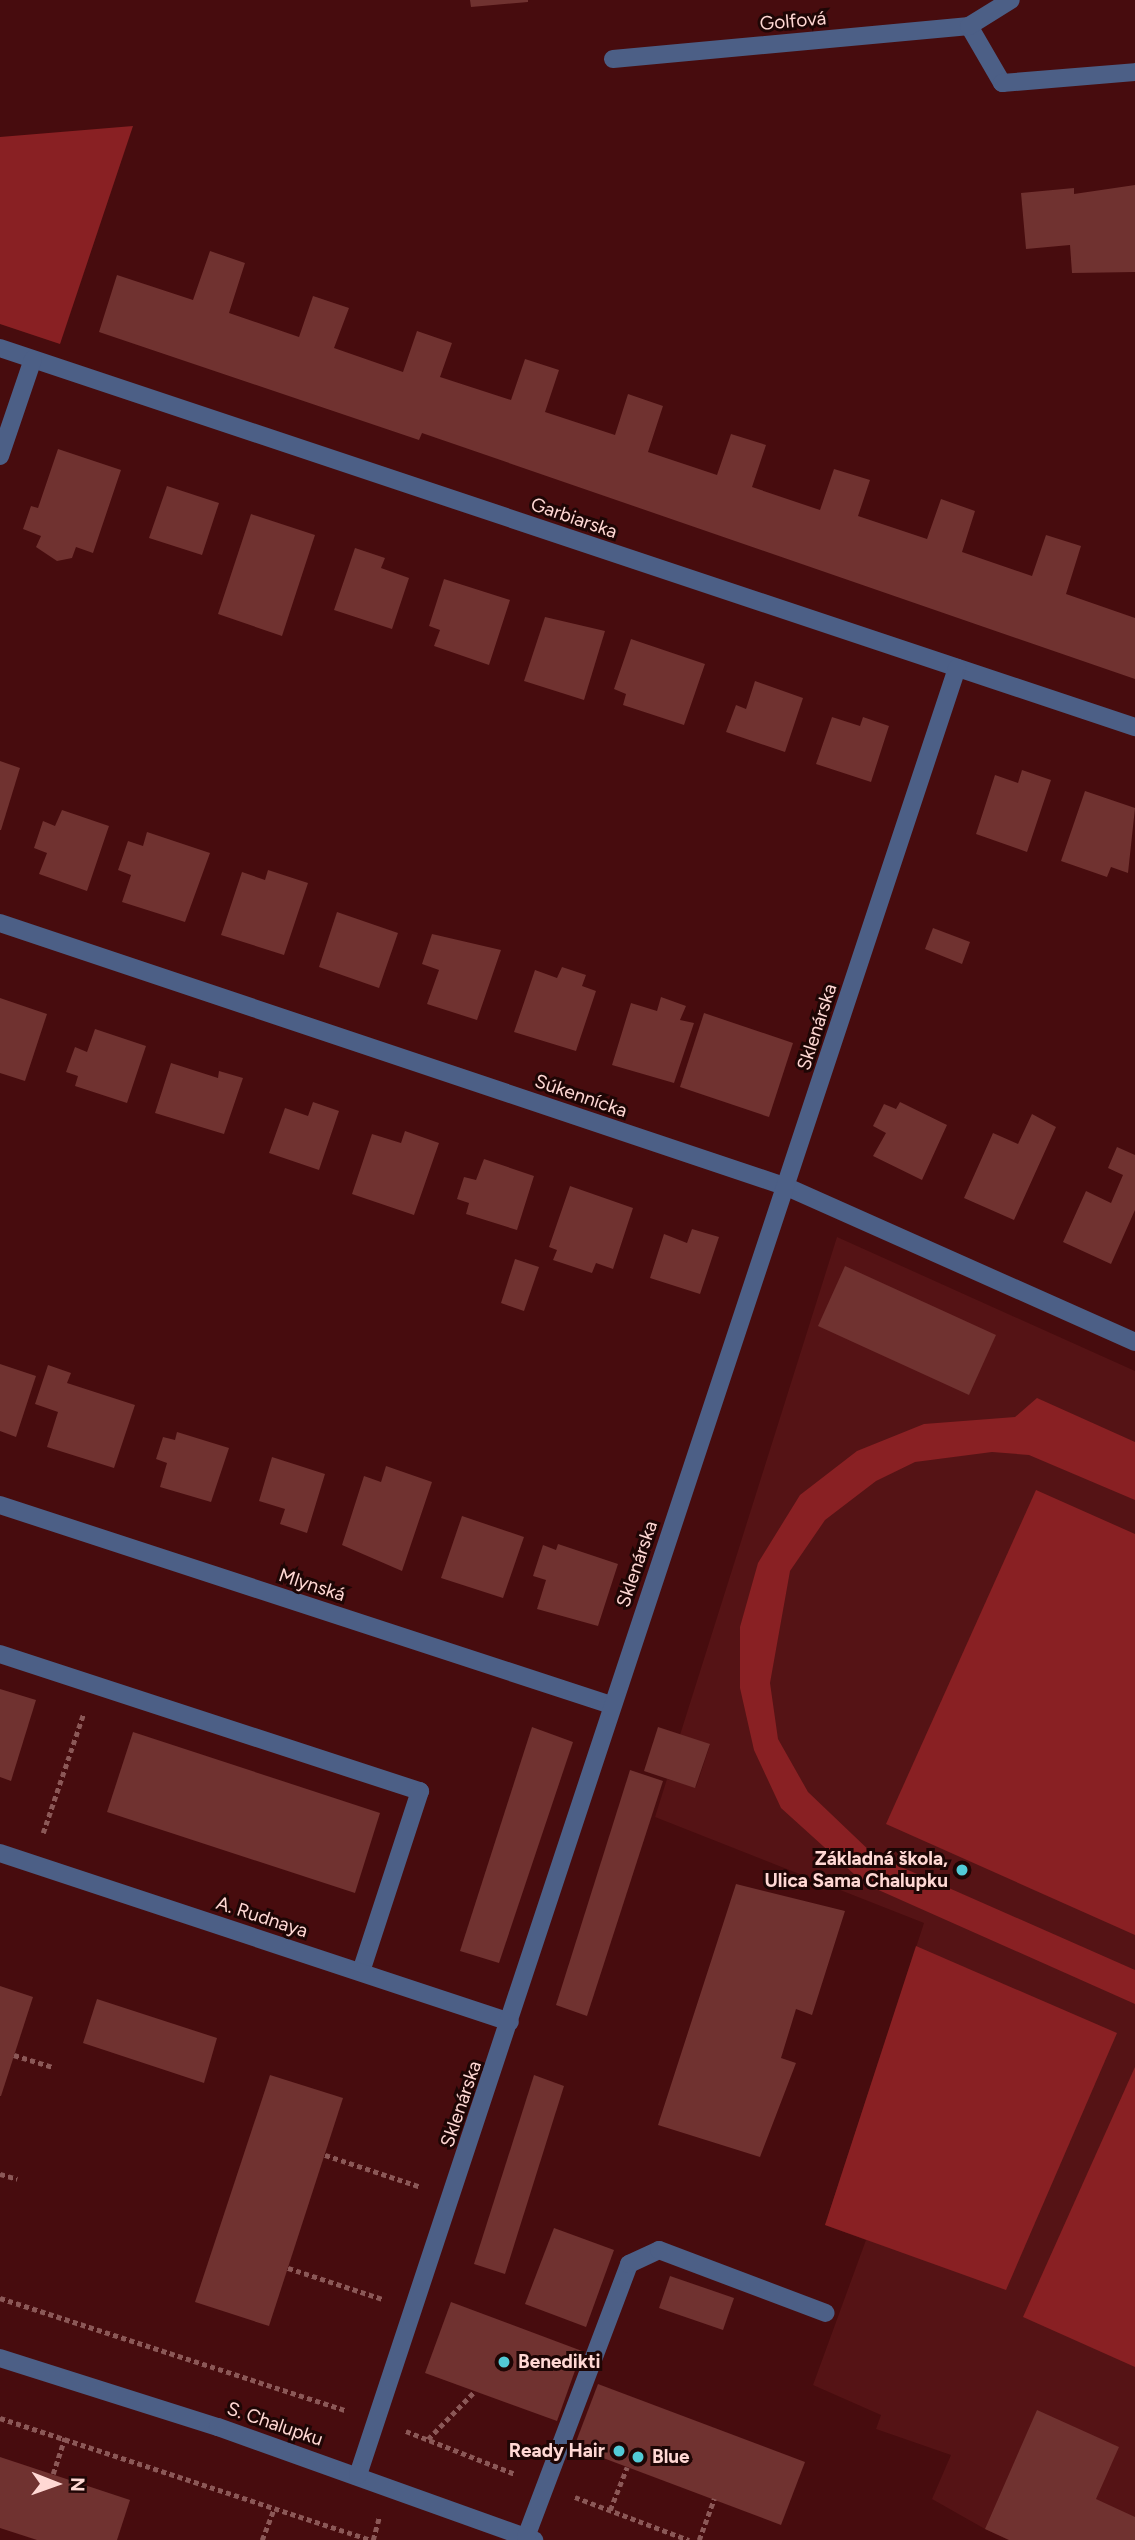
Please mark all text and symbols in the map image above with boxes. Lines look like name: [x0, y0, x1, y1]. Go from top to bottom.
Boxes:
street label: Golfová: [759, 7, 827, 35]
street label: Garbiarska: [528, 493, 620, 543]
street label: Sklenárska: [792, 981, 842, 1073]
street label: Súkennícka: [532, 1070, 630, 1122]
street label: Sklenárska: [612, 1518, 662, 1610]
street label: Mlynská: [276, 1564, 348, 1606]
place label: Základná škola, Ulica Sama Chalupku: [764, 1848, 948, 1892]
marker: Základná škola, Ulica Sama Chalupku: [954, 1862, 970, 1878]
street label: A. Rudnaya: [213, 1892, 311, 1942]
street label: Sklenárska: [436, 2058, 486, 2150]
place label: Benedikti: [518, 2351, 601, 2373]
marker: Benedikti: [496, 2354, 512, 2370]
street label: S. Chalupku: [224, 2397, 326, 2451]
place label: Ready Hair: [509, 2440, 605, 2462]
marker: Ready Hair: [611, 2443, 627, 2459]
place label: Blue: [652, 2446, 690, 2468]
north arrow: [21, 2449, 91, 2519]
marker: Blue: [630, 2449, 646, 2465]
text: N: [66, 2477, 89, 2492]

